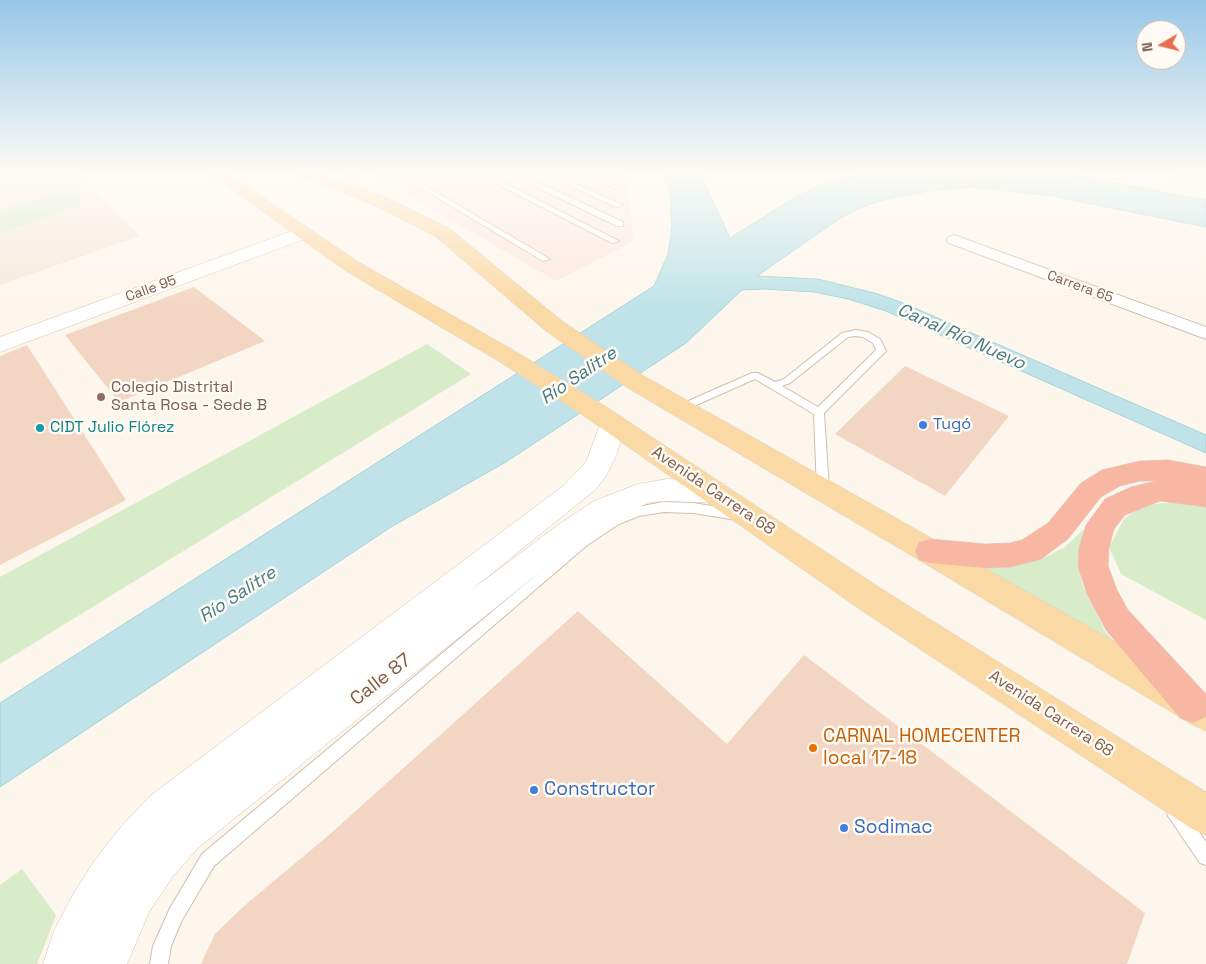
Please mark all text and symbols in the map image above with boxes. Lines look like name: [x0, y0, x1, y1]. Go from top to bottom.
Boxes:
north arrow: [1136, 20, 1186, 70]
text: N: [1138, 41, 1157, 53]
street label: Carrera 65: [1045, 267, 1115, 307]
street label: Calle 95: [123, 272, 179, 306]
water label: Canal Río Nuevo: [894, 299, 1028, 375]
water label: Río Salitre: [537, 343, 621, 409]
place label: Colegio Distrital Santa Rosa - Sede B: [111, 378, 267, 416]
marker: Colegio Distrital Santa Rosa - Sede B: [95, 391, 107, 403]
place label: Tugó: [933, 415, 971, 435]
place label: CIDT Julio Flórez: [50, 418, 174, 438]
marker: Tugó: [917, 419, 929, 431]
marker: CIDT Julio Flórez: [34, 422, 46, 434]
street label: Avenida Carrera 68: [648, 443, 778, 539]
water label: Río Salitre: [196, 562, 280, 628]
street label: Calle 87: [346, 649, 416, 711]
street label: Avenida Carrera 68: [985, 667, 1117, 761]
place label: CARNAL HOMECENTER local 17-18: [823, 726, 1021, 770]
marker: CARNAL HOMECENTER local 17-18: [807, 742, 819, 754]
place label: Constructor: [544, 779, 655, 801]
marker: Constructor: [528, 784, 540, 796]
place label: Sodimac: [854, 817, 933, 839]
marker: Sodimac: [838, 822, 850, 834]

